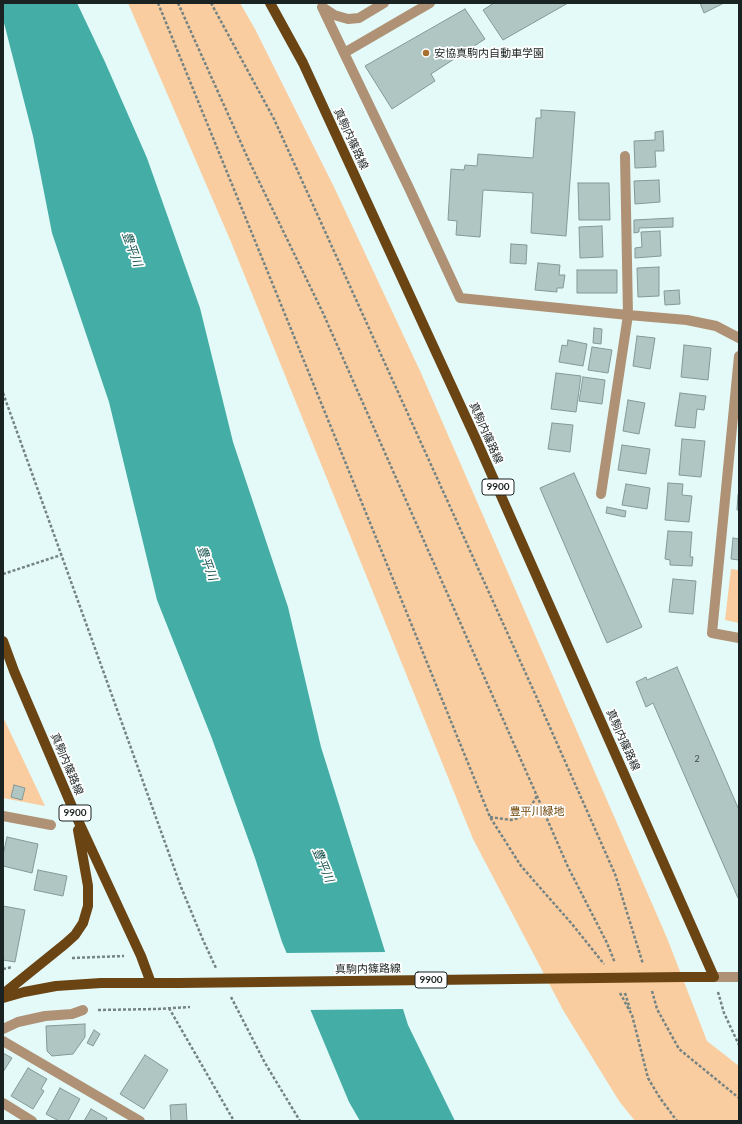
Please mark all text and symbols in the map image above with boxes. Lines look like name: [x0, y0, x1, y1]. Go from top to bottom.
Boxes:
place label: 安協真駒内自動車学園: [434, 46, 544, 60]
marker: 安協真駒内自動車学園: [421, 48, 431, 58]
street label: 真駒内篠路線: [331, 106, 371, 172]
water label: 豊平川: [119, 230, 145, 268]
street label: 真駒内篠路線: [467, 400, 505, 466]
road number: 9900: [482, 479, 514, 495]
water label: 豊平川: [194, 544, 220, 582]
street label: 真駒内篠路線: [604, 707, 642, 773]
street label: 真駒内篠路線: [48, 731, 86, 797]
house number: 2: [694, 754, 700, 764]
park label: 豊平川緑地: [510, 804, 564, 818]
road number: 9900: [59, 805, 91, 821]
water label: 豊平川: [309, 846, 337, 884]
street label: 真駒内篠路線: [335, 962, 401, 976]
road number: 9900: [415, 972, 447, 988]

